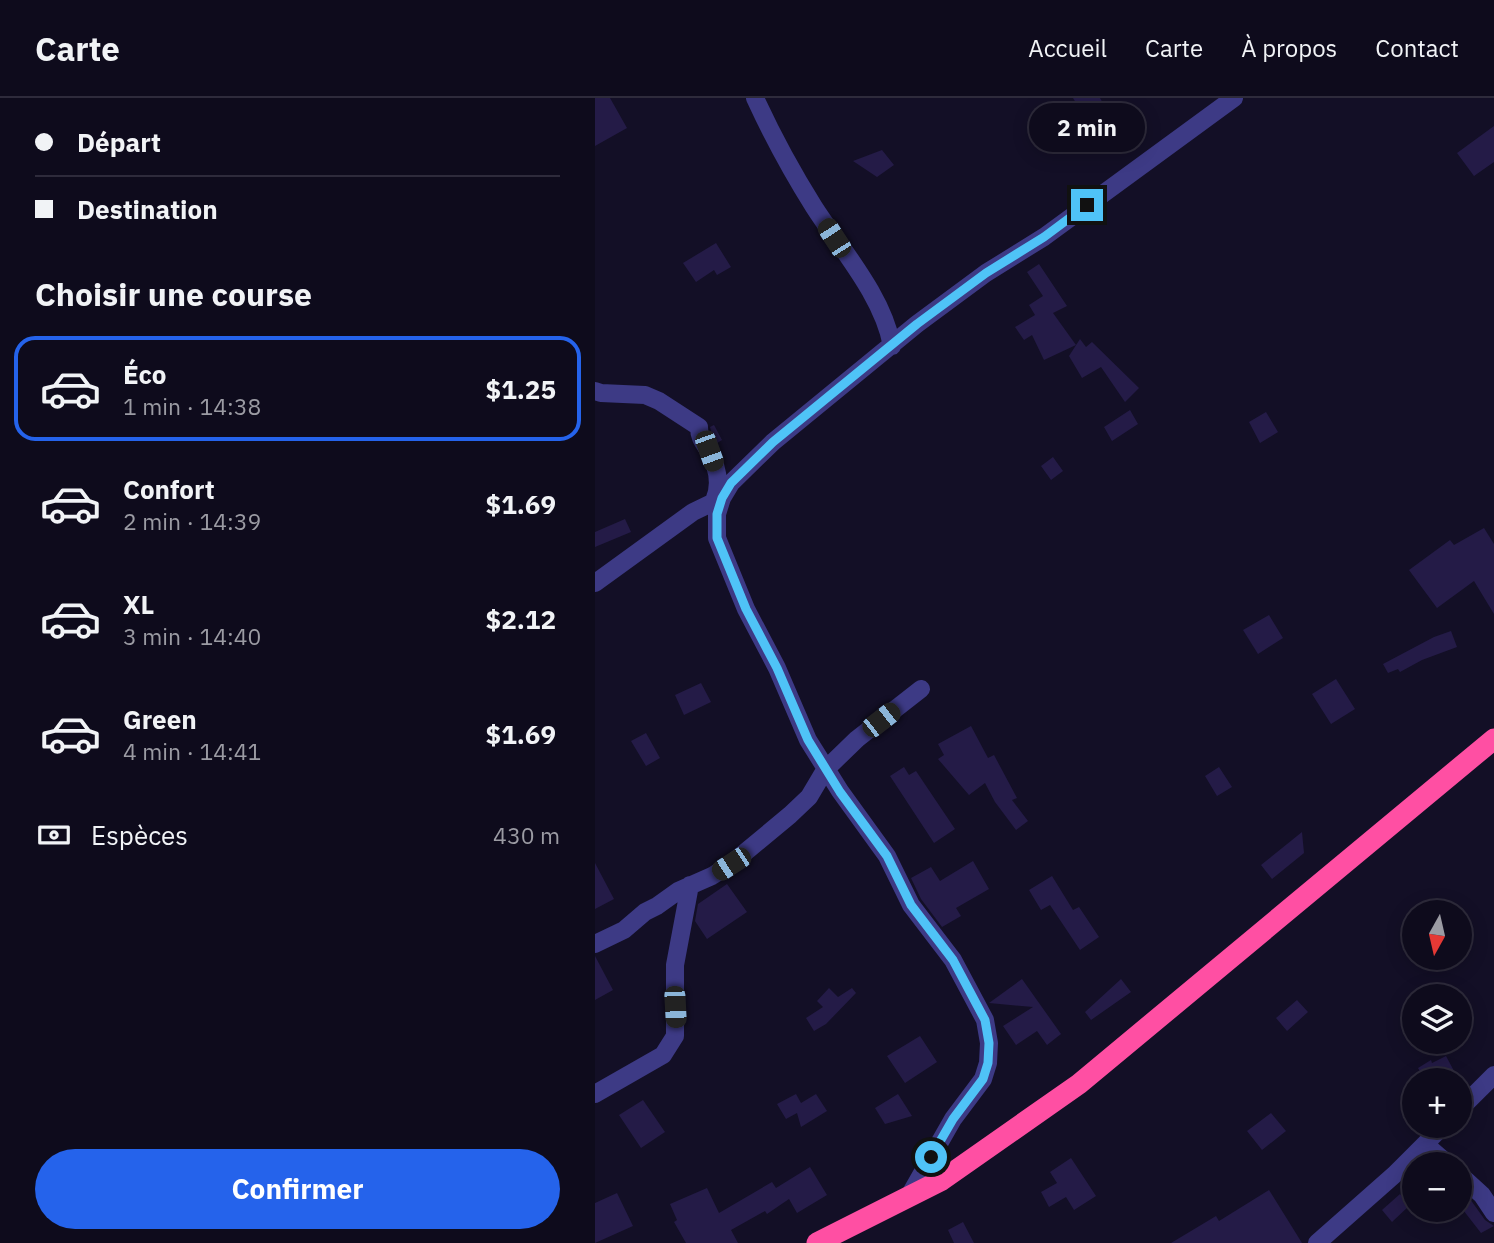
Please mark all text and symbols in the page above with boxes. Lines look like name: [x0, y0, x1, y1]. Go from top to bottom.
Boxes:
text: Carte: [35, 27, 120, 70]
text: Accueil: [1028, 32, 1107, 64]
text: Carte: [1145, 32, 1203, 64]
text: À propos: [1241, 32, 1337, 64]
text: Contact: [1375, 32, 1459, 64]
callout: 2 min: [1029, 104, 1145, 153]
text: 2 min: [1057, 112, 1117, 142]
text: Départ: [77, 125, 161, 159]
route end: [1071, 189, 1103, 221]
text: Destination: [77, 192, 218, 226]
car: [814, 215, 855, 261]
text: Choisir une course: [35, 273, 312, 315]
icon: car: [39, 357, 102, 420]
text: Éco: [123, 357, 167, 391]
text: $1.25: [486, 372, 556, 406]
text: 1 min · 14:38: [123, 391, 261, 421]
car: [692, 428, 727, 474]
icon: car: [39, 472, 102, 535]
text: Confort: [123, 472, 215, 506]
text: $1.69: [486, 487, 556, 521]
text: 2 min · 14:39: [123, 506, 261, 536]
icon: car: [39, 587, 102, 650]
text: XL: [123, 587, 154, 621]
text: $2.12: [486, 602, 556, 636]
text: 3 min · 14:40: [123, 621, 261, 651]
car: [858, 699, 905, 741]
icon: car: [39, 702, 102, 765]
text: Green: [123, 702, 197, 736]
text: $1.69: [486, 717, 556, 751]
text: 4 min · 14:41: [123, 736, 261, 766]
icon: cash: [35, 816, 73, 854]
text: Espèces: [91, 818, 188, 852]
text: 430 m: [493, 820, 560, 850]
car: [708, 844, 755, 884]
north arrow: [1402, 900, 1472, 970]
map controls: [1402, 900, 1472, 1222]
button: layers: [1402, 984, 1472, 1054]
car: [664, 985, 687, 1029]
button: +: [1402, 1068, 1472, 1138]
route start: [915, 1141, 947, 1173]
button: Confirmer: [35, 1149, 560, 1229]
button: −: [1402, 1152, 1472, 1222]

